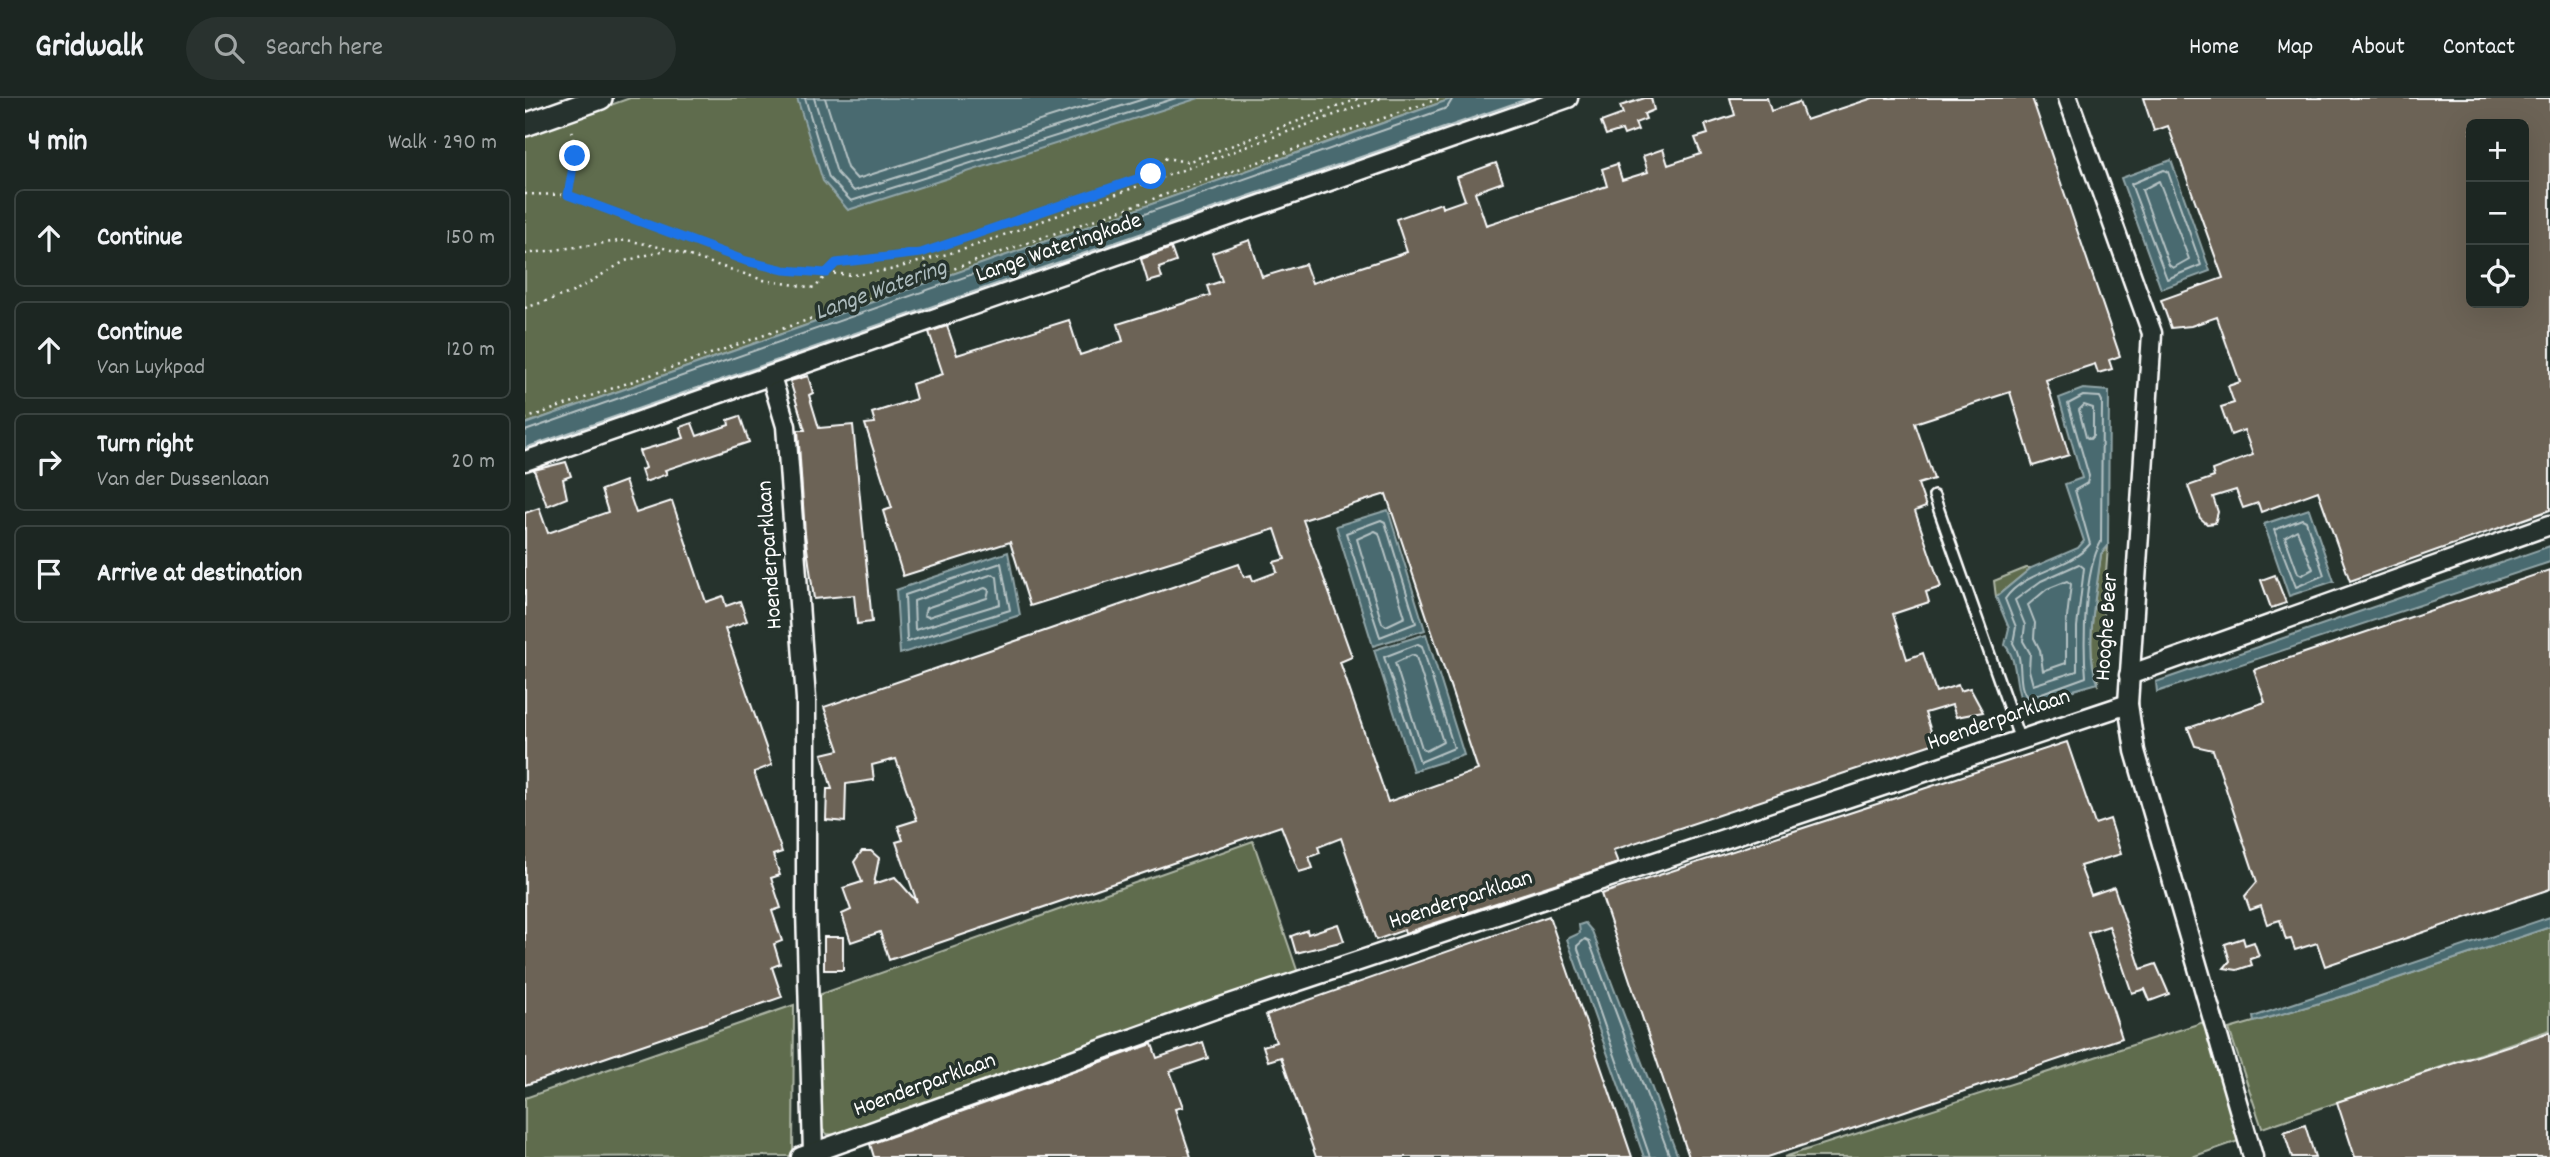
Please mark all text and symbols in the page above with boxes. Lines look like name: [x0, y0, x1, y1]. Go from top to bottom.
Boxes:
search box: [186, 17, 676, 80]
text: Gridwalk: [35, 25, 144, 72]
icon: search: [210, 29, 248, 67]
text: Search here: [266, 30, 383, 67]
text: Home: [2189, 31, 2239, 65]
text: Map: [2277, 31, 2313, 65]
text: About: [2351, 31, 2405, 65]
text: Contact: [2443, 31, 2515, 65]
map controls: [2466, 119, 2529, 308]
button: +: [2466, 119, 2529, 182]
text: 4 min: [28, 122, 87, 165]
text: Walk · 290 m: [388, 127, 497, 160]
route end: [559, 140, 590, 171]
route start: [1135, 158, 1166, 189]
button: −: [2466, 182, 2529, 245]
street label: Lange Wateringkade: [972, 205, 1146, 293]
icon: ahead: [30, 219, 68, 257]
text: Continue: [97, 220, 182, 257]
text: 150 m: [446, 222, 495, 255]
button: locate: [2466, 245, 2529, 308]
water label: Lange Watering: [810, 251, 953, 331]
text: Continue: [97, 315, 182, 352]
icon: ahead: [30, 331, 68, 369]
text: 120 m: [446, 334, 495, 367]
text: Van Luykpad: [97, 352, 205, 385]
text: Turn right: [97, 427, 194, 464]
icon: right: [30, 443, 68, 481]
text: 20 m: [451, 446, 495, 479]
text: Van der Dussenlaan: [97, 464, 269, 497]
street label: Hoenderparklaan: [749, 479, 793, 631]
icon: arrive: [30, 555, 68, 593]
text: Arrive at destination: [97, 556, 302, 593]
street label: Hooghe Beer: [2088, 572, 2128, 682]
street label: Hoenderparklaan: [1923, 681, 2075, 761]
street label: Hoenderparklaan: [1385, 862, 1537, 940]
street label: Hoenderparklaan: [849, 1045, 1001, 1127]

